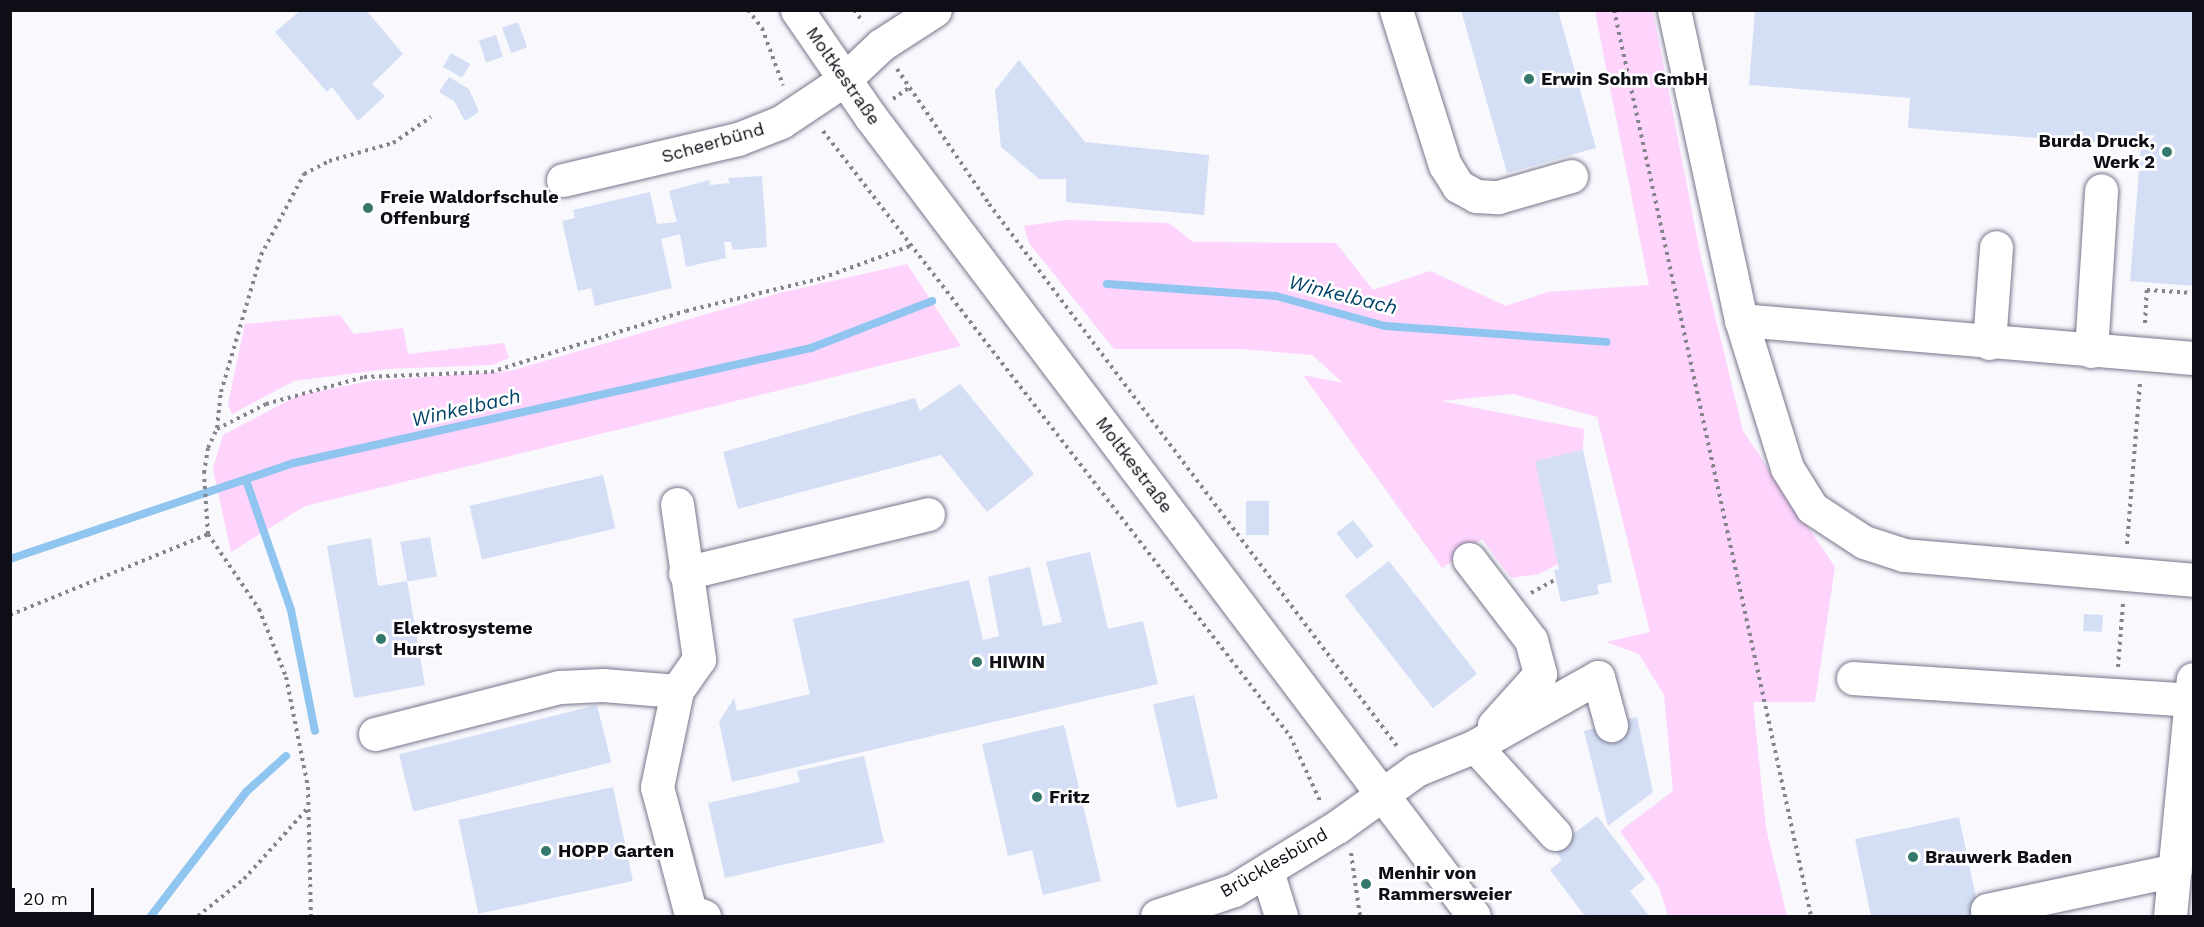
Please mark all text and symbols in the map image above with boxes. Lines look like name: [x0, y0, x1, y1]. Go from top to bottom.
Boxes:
street label: Moltkestraße: [801, 23, 885, 129]
place label: Erwin Sohm GmbH: [1541, 68, 1708, 90]
marker: Erwin Sohm GmbH: [1522, 72, 1536, 86]
street label: Scheerbünd: [659, 118, 767, 168]
place label: Burda Druck, Werk 2: [2038, 131, 2155, 174]
marker: Burda Druck, Werk 2: [2160, 145, 2174, 159]
place label: Freie Waldorfschule Offenburg: [380, 187, 559, 230]
marker: Freie Waldorfschule Offenburg: [361, 201, 375, 215]
water label: Winkelbach: [1286, 270, 1400, 320]
water label: Winkelbach: [409, 384, 523, 432]
street label: Moltkestraße: [1091, 413, 1177, 517]
place label: Elektrosysteme Hurst: [393, 618, 533, 660]
marker: Elektrosysteme Hurst: [374, 632, 388, 646]
place label: HIWIN: [989, 651, 1045, 673]
marker: HIWIN: [970, 655, 984, 669]
place label: Fritz: [1049, 786, 1090, 808]
marker: Fritz: [1030, 790, 1044, 804]
street label: Brücklesbünd: [1216, 823, 1332, 903]
place label: HOPP Garten: [558, 840, 674, 862]
marker: HOPP Garten: [539, 844, 553, 858]
place label: Brauwerk Baden: [1925, 846, 2073, 868]
marker: Brauwerk Baden: [1906, 850, 1920, 864]
place label: Menhir von Rammersweier: [1378, 863, 1512, 906]
scale bar: [15, 876, 98, 914]
marker: Menhir von Rammersweier: [1359, 877, 1373, 891]
text: 20 m: [23, 888, 68, 909]

